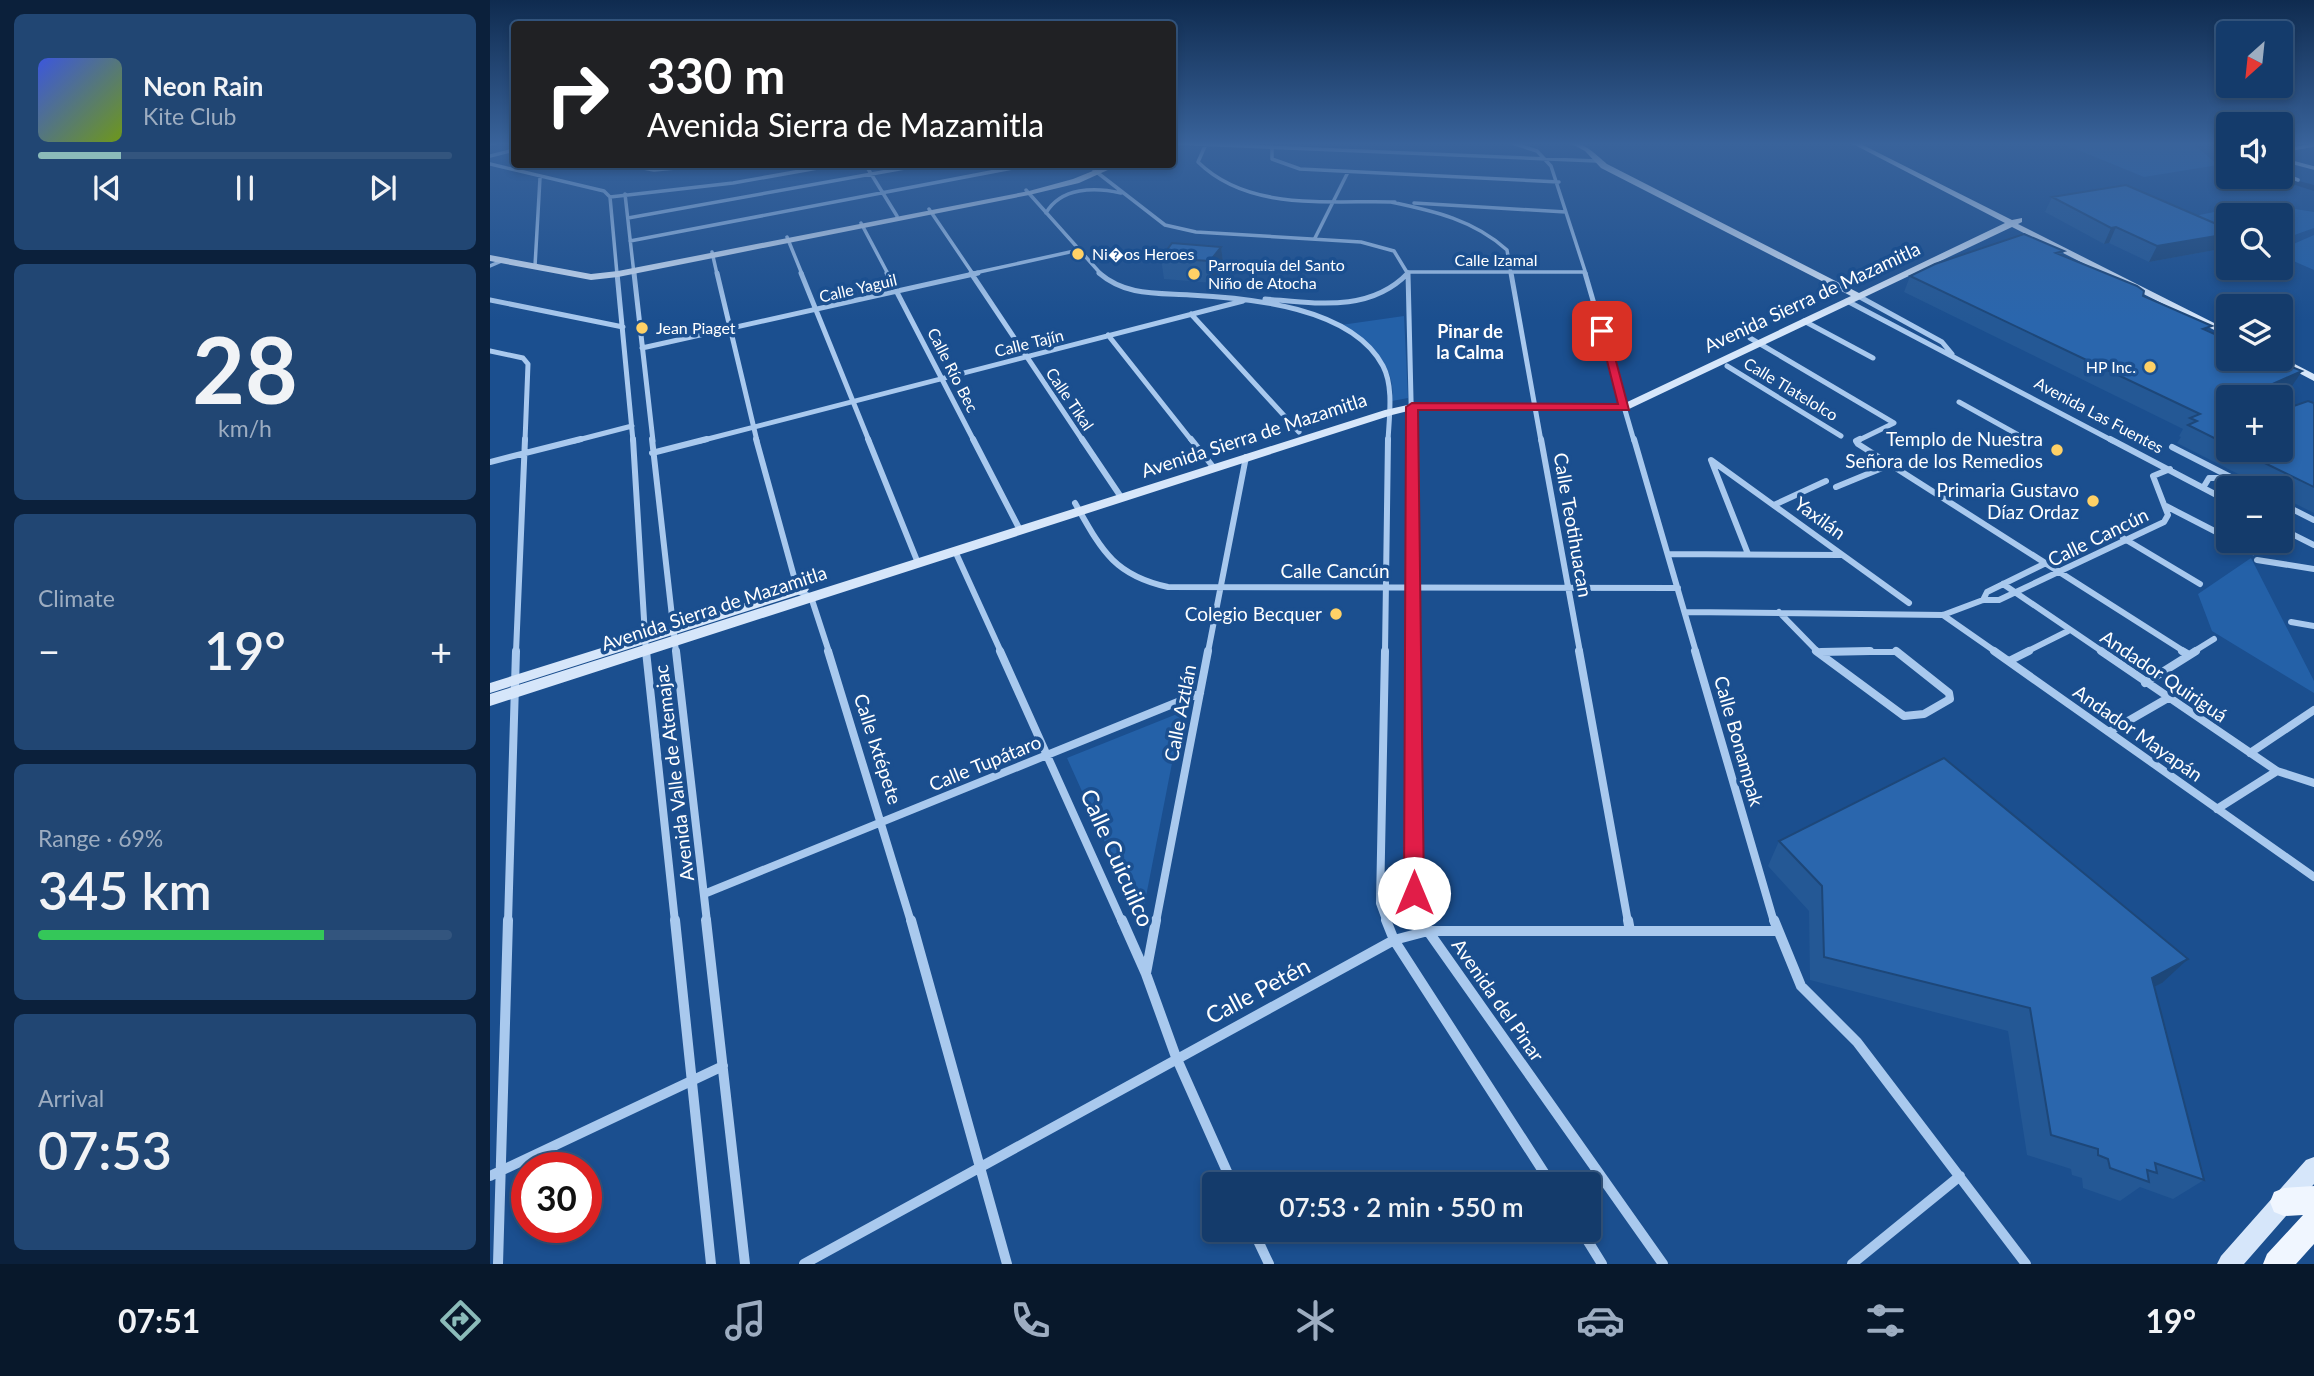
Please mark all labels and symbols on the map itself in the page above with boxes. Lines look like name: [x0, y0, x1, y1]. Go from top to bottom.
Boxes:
north arrow: [2216, 21, 2292, 98]
street label: Avenida Sierra de Mazamitla: [1700, 236, 1924, 357]
place label: Ni�os Heroes: [1092, 244, 1194, 263]
marker: Ni�os Heroes: [1070, 246, 1086, 262]
street label: Calle Izamal: [1454, 250, 1538, 269]
place label: Parroquia del Santo Niño de Atocha: [1208, 255, 1345, 292]
marker: Parroquia del Santo Niño de Atocha: [1186, 266, 1202, 282]
street label: Calle Yaguil: [817, 269, 899, 306]
pin: [1572, 301, 1632, 361]
place label: Jean Piaget: [656, 318, 736, 337]
marker: Jean Piaget: [634, 320, 650, 336]
district label: Pinar de la Calma: [1436, 320, 1504, 363]
street label: Calle Río Bec: [924, 324, 983, 415]
street label: Calle Tajín: [992, 325, 1065, 360]
street label: Calle Tlatelolco: [1741, 353, 1842, 424]
place label: HP Inc.: [2086, 357, 2136, 376]
marker: HP Inc.: [2142, 359, 2158, 375]
street label: Calle Tikal: [1043, 364, 1098, 434]
street label: Avenida Las Fuentes: [2031, 373, 2167, 457]
street label: Avenida Sierra de Mazamitla: [1138, 387, 1370, 482]
place label: Templo de Nuestra Señora de los Remedios: [1845, 427, 2043, 472]
marker: Templo de Nuestra Señora de los Remedios: [2049, 442, 2065, 458]
street label: Calle Teotihuacan: [1549, 451, 1598, 599]
place label: Primaria Gustavo Díaz Ordaz: [1937, 478, 2079, 523]
street label: Yaxilán: [1790, 491, 1850, 544]
marker: Primaria Gustavo Díaz Ordaz: [2085, 493, 2101, 509]
street label: Calle Cancún: [2044, 502, 2152, 571]
street label: Calle Cancún: [1280, 559, 1390, 582]
street label: Avenida Sierra de Mazamitla: [598, 560, 830, 655]
place label: Colegio Becquer: [1185, 602, 1322, 625]
marker: Colegio Becquer: [1328, 606, 1344, 622]
street label: Andador Quiriguá: [2097, 625, 2232, 726]
street label: Avenida Valle de Atemajac: [649, 663, 698, 883]
street label: Calle Aztlán: [1159, 663, 1200, 763]
street label: Calle Bonampak: [1710, 673, 1769, 809]
street label: Andador Mayapán: [2069, 679, 2207, 786]
street label: Calle Ixtépete: [850, 691, 907, 807]
street label: Calle Tupátaro: [925, 730, 1044, 795]
street label: Calle Cuicuilco: [1075, 784, 1161, 931]
position arrow: [1377, 856, 1451, 930]
street label: Avenida del Pinar: [1447, 934, 1549, 1066]
street label: Calle Petén: [1201, 951, 1314, 1029]
speed limit sign: 30: [511, 1152, 602, 1243]

